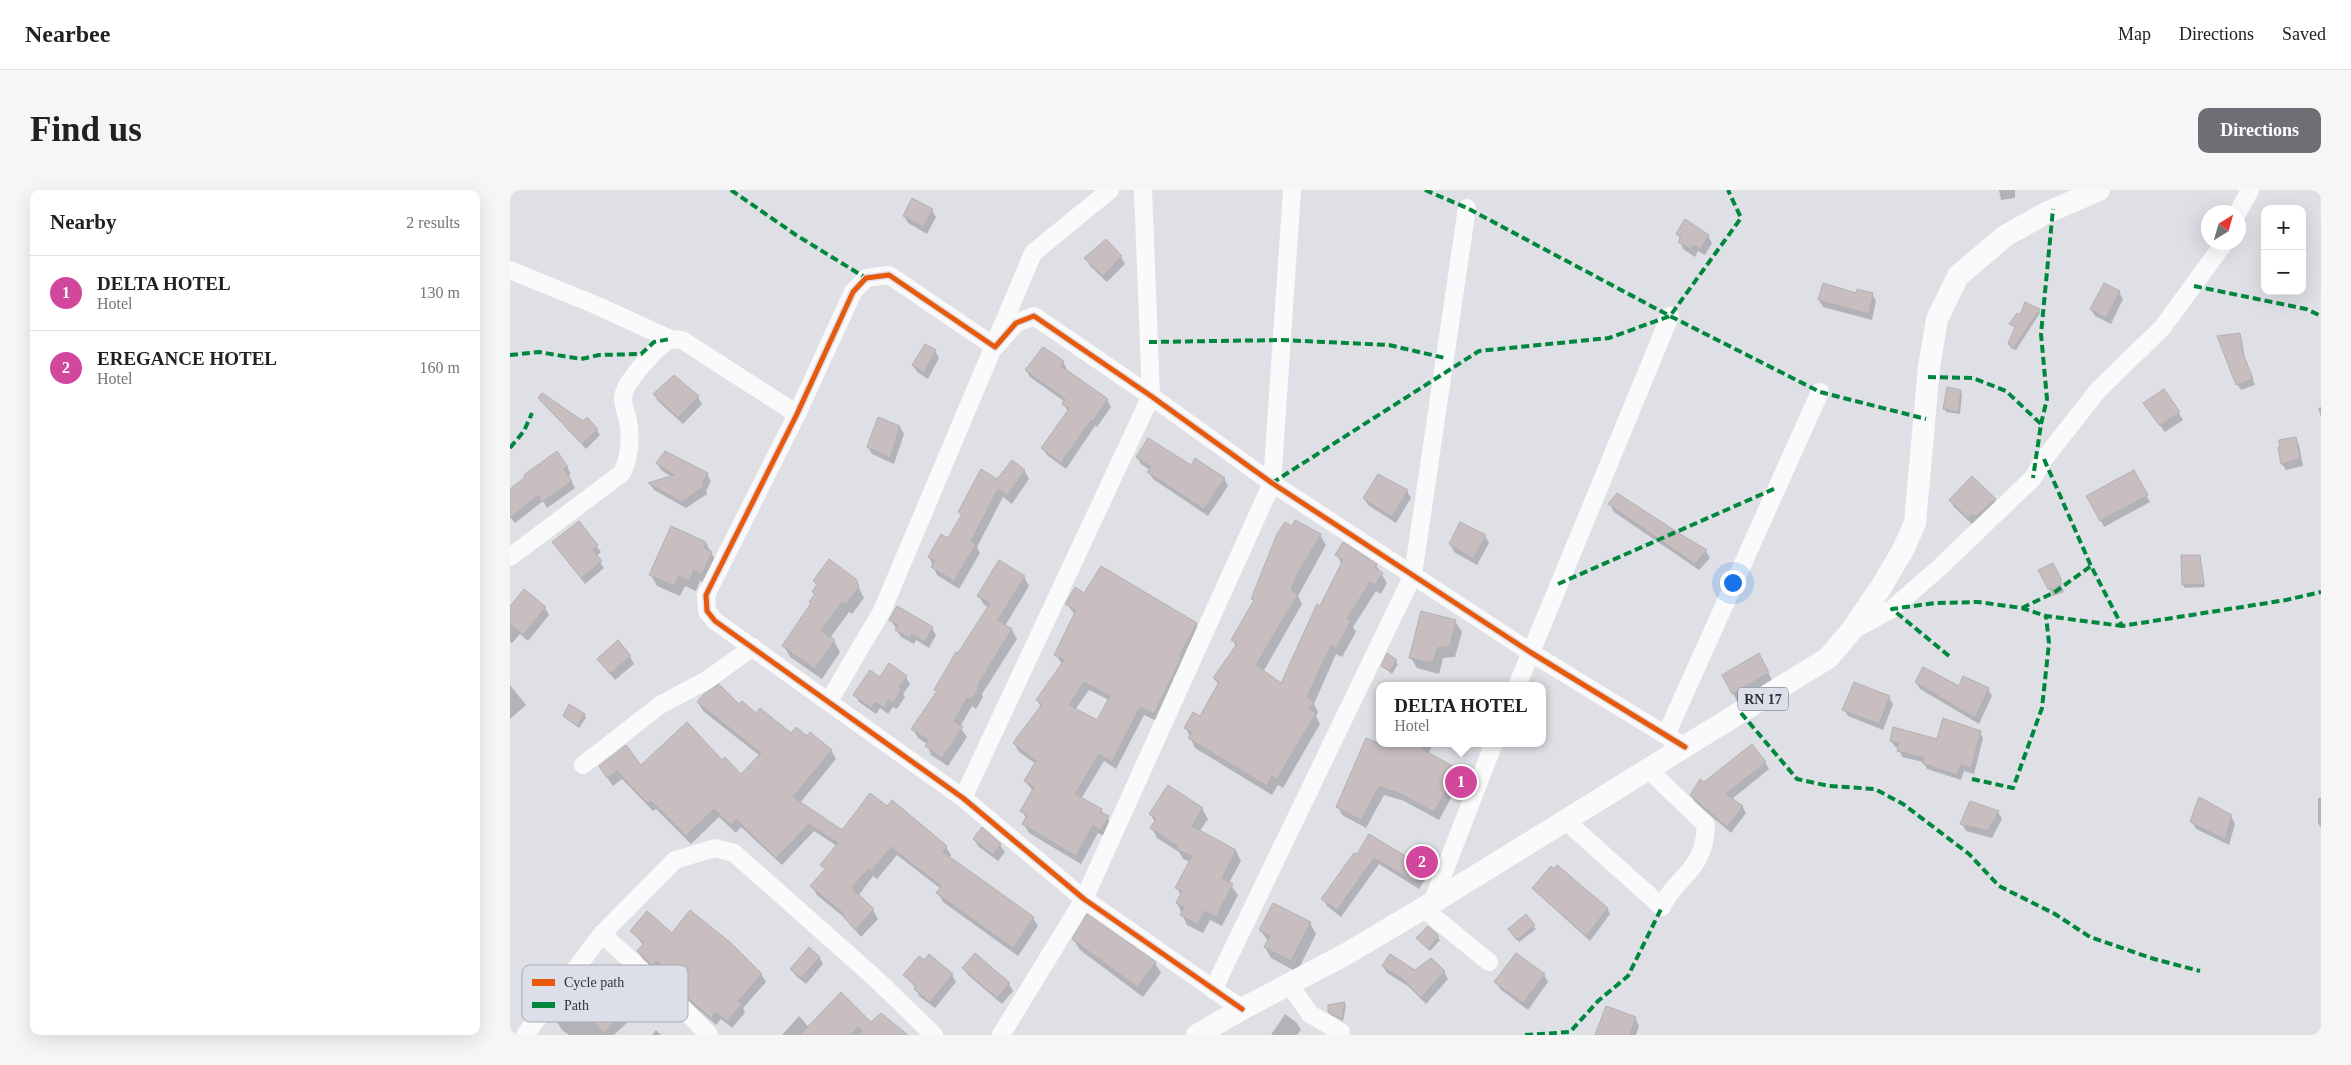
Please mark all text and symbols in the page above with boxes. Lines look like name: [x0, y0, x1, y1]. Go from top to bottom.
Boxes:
text: Nearbee: [25, 21, 110, 47]
text: Map: [2118, 24, 2151, 44]
text: Directions: [2179, 24, 2254, 44]
text: Saved: [2282, 24, 2326, 44]
button: Directions: [2198, 108, 2321, 153]
text: Find us: [30, 110, 142, 149]
north arrow: [2201, 205, 2246, 250]
map controls: [2261, 205, 2306, 295]
button: +: [2261, 205, 2306, 250]
text: Nearby: [50, 210, 117, 234]
text: 2 results: [406, 214, 460, 231]
button: −: [2261, 250, 2306, 295]
text: DELTA HOTEL: [97, 273, 231, 294]
text: 1: [62, 284, 70, 301]
text: 130 m: [420, 284, 460, 301]
text: Hotel: [97, 295, 133, 312]
text: EREGANCE HOTEL: [97, 348, 277, 369]
text: 2: [62, 359, 70, 376]
text: 160 m: [420, 359, 460, 376]
text: Hotel: [97, 370, 133, 387]
your location: [1720, 570, 1746, 596]
popup: [1376, 682, 1546, 747]
road number: RN 17: [1738, 688, 1788, 710]
text: DELTA HOTEL: [1394, 695, 1528, 716]
text: Hotel: [1394, 717, 1430, 734]
pin: 1: [1445, 763, 1477, 801]
pin: 2: [1406, 843, 1438, 881]
legend: [522, 965, 688, 1022]
text: Cycle path: [564, 975, 624, 990]
text: Path: [564, 998, 589, 1013]

